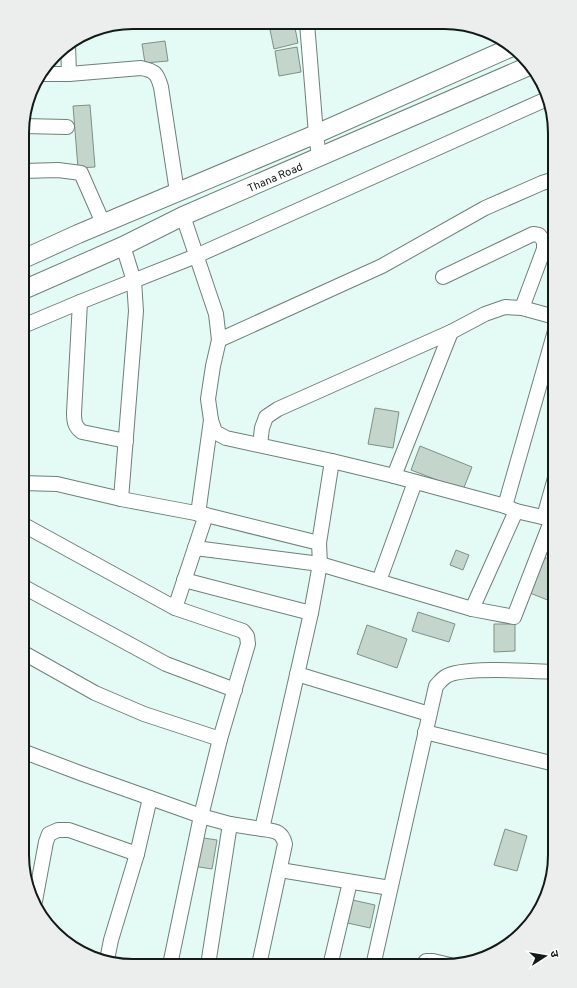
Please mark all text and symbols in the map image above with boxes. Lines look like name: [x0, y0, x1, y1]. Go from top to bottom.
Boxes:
street label: Thana Road: [246, 160, 305, 196]
north arrow: [525, 936, 565, 976]
text: उ: [546, 950, 561, 959]

